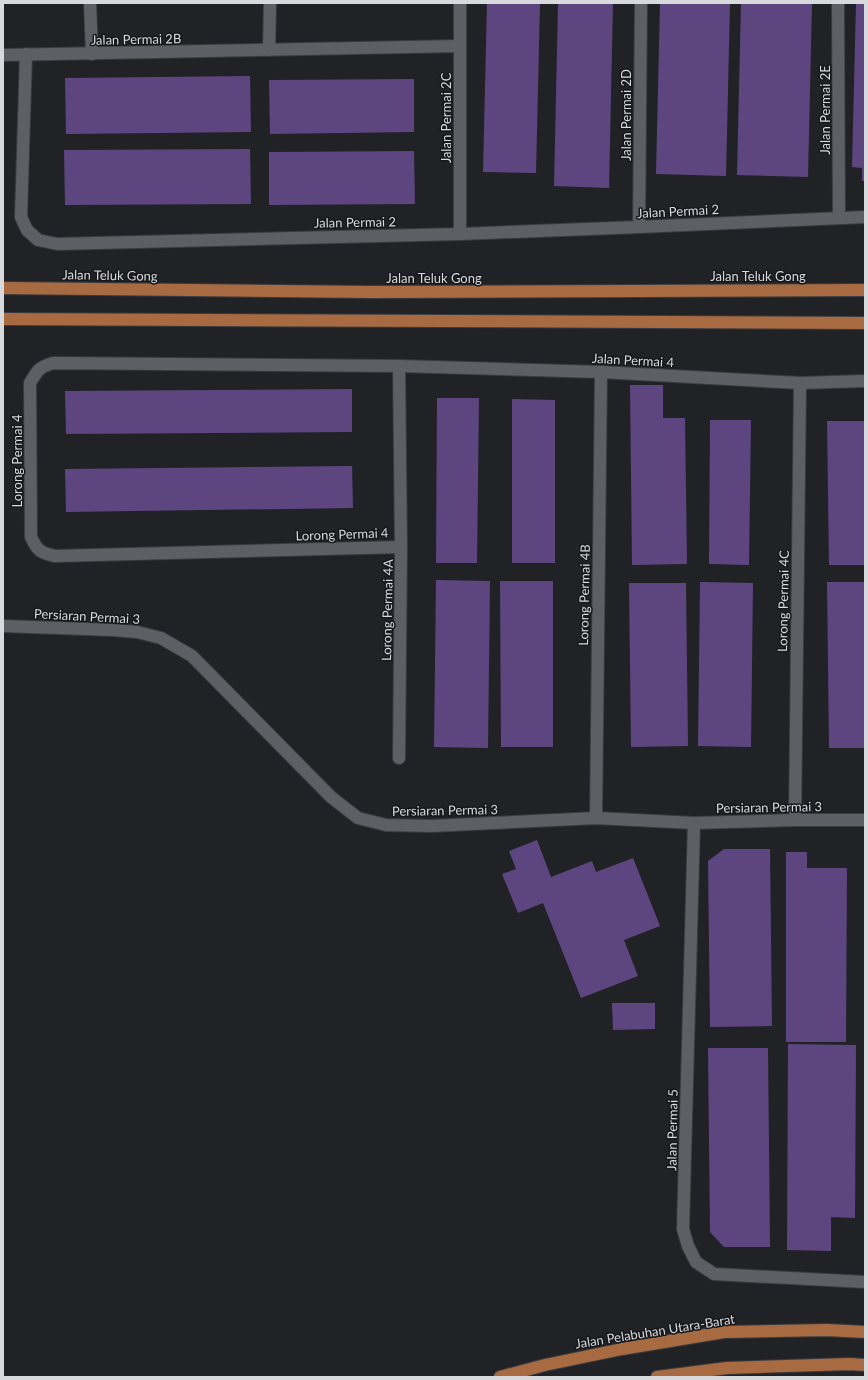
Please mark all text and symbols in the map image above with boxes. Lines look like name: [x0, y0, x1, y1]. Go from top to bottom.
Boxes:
street label: Jalan Permai 2B: [91, 30, 181, 48]
street label: Jalan Permai 2E: [817, 65, 833, 155]
street label: Jalan Permai 2D: [618, 69, 634, 161]
street label: Jalan Permai 2C: [438, 72, 454, 163]
street label: Jalan Permai 2: [637, 201, 719, 221]
street label: Jalan Permai 2: [314, 213, 396, 231]
street label: Jalan Teluk Gong: [62, 266, 158, 284]
street label: Jalan Teluk Gong: [710, 268, 806, 284]
street label: Jalan Teluk Gong: [386, 270, 482, 286]
street label: Jalan Permai 4: [592, 350, 675, 370]
street label: Lorong Permai 4: [9, 414, 25, 507]
street label: Lorong Permai 4: [295, 524, 389, 544]
street label: Lorong Permai 4B: [575, 544, 593, 646]
street label: Lorong Permai 4C: [774, 550, 792, 652]
street label: Lorong Permai 4A: [378, 559, 396, 661]
street label: Persiaran Permai 3: [34, 605, 140, 627]
street label: Persiaran Permai 3: [716, 798, 822, 816]
street label: Persiaran Permai 3: [392, 801, 498, 819]
street label: Jalan Permai 5: [663, 1089, 681, 1171]
street label: Jalan Pelabuhan Utara-Barat: [574, 1310, 736, 1352]

